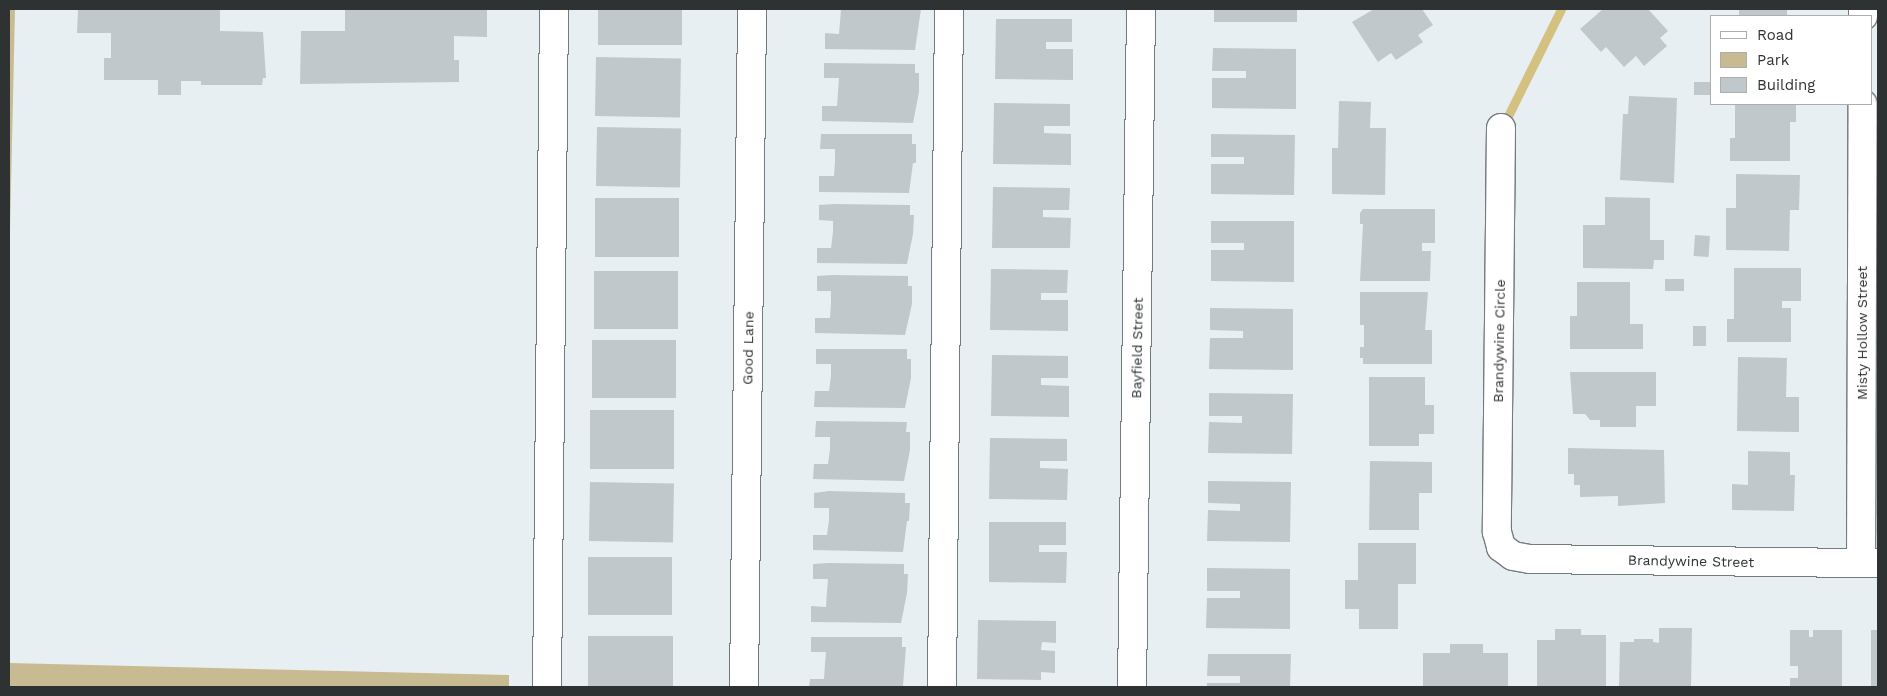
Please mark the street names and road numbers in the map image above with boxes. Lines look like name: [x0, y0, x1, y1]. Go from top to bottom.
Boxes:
street label: Misty Hollow Street: [1854, 266, 1870, 400]
street label: Brandywine Circle: [1490, 279, 1508, 403]
street label: Bayfield Street: [1128, 297, 1146, 399]
street label: Good Lane: [739, 311, 757, 385]
street label: Brandywine Street: [1628, 551, 1754, 571]

